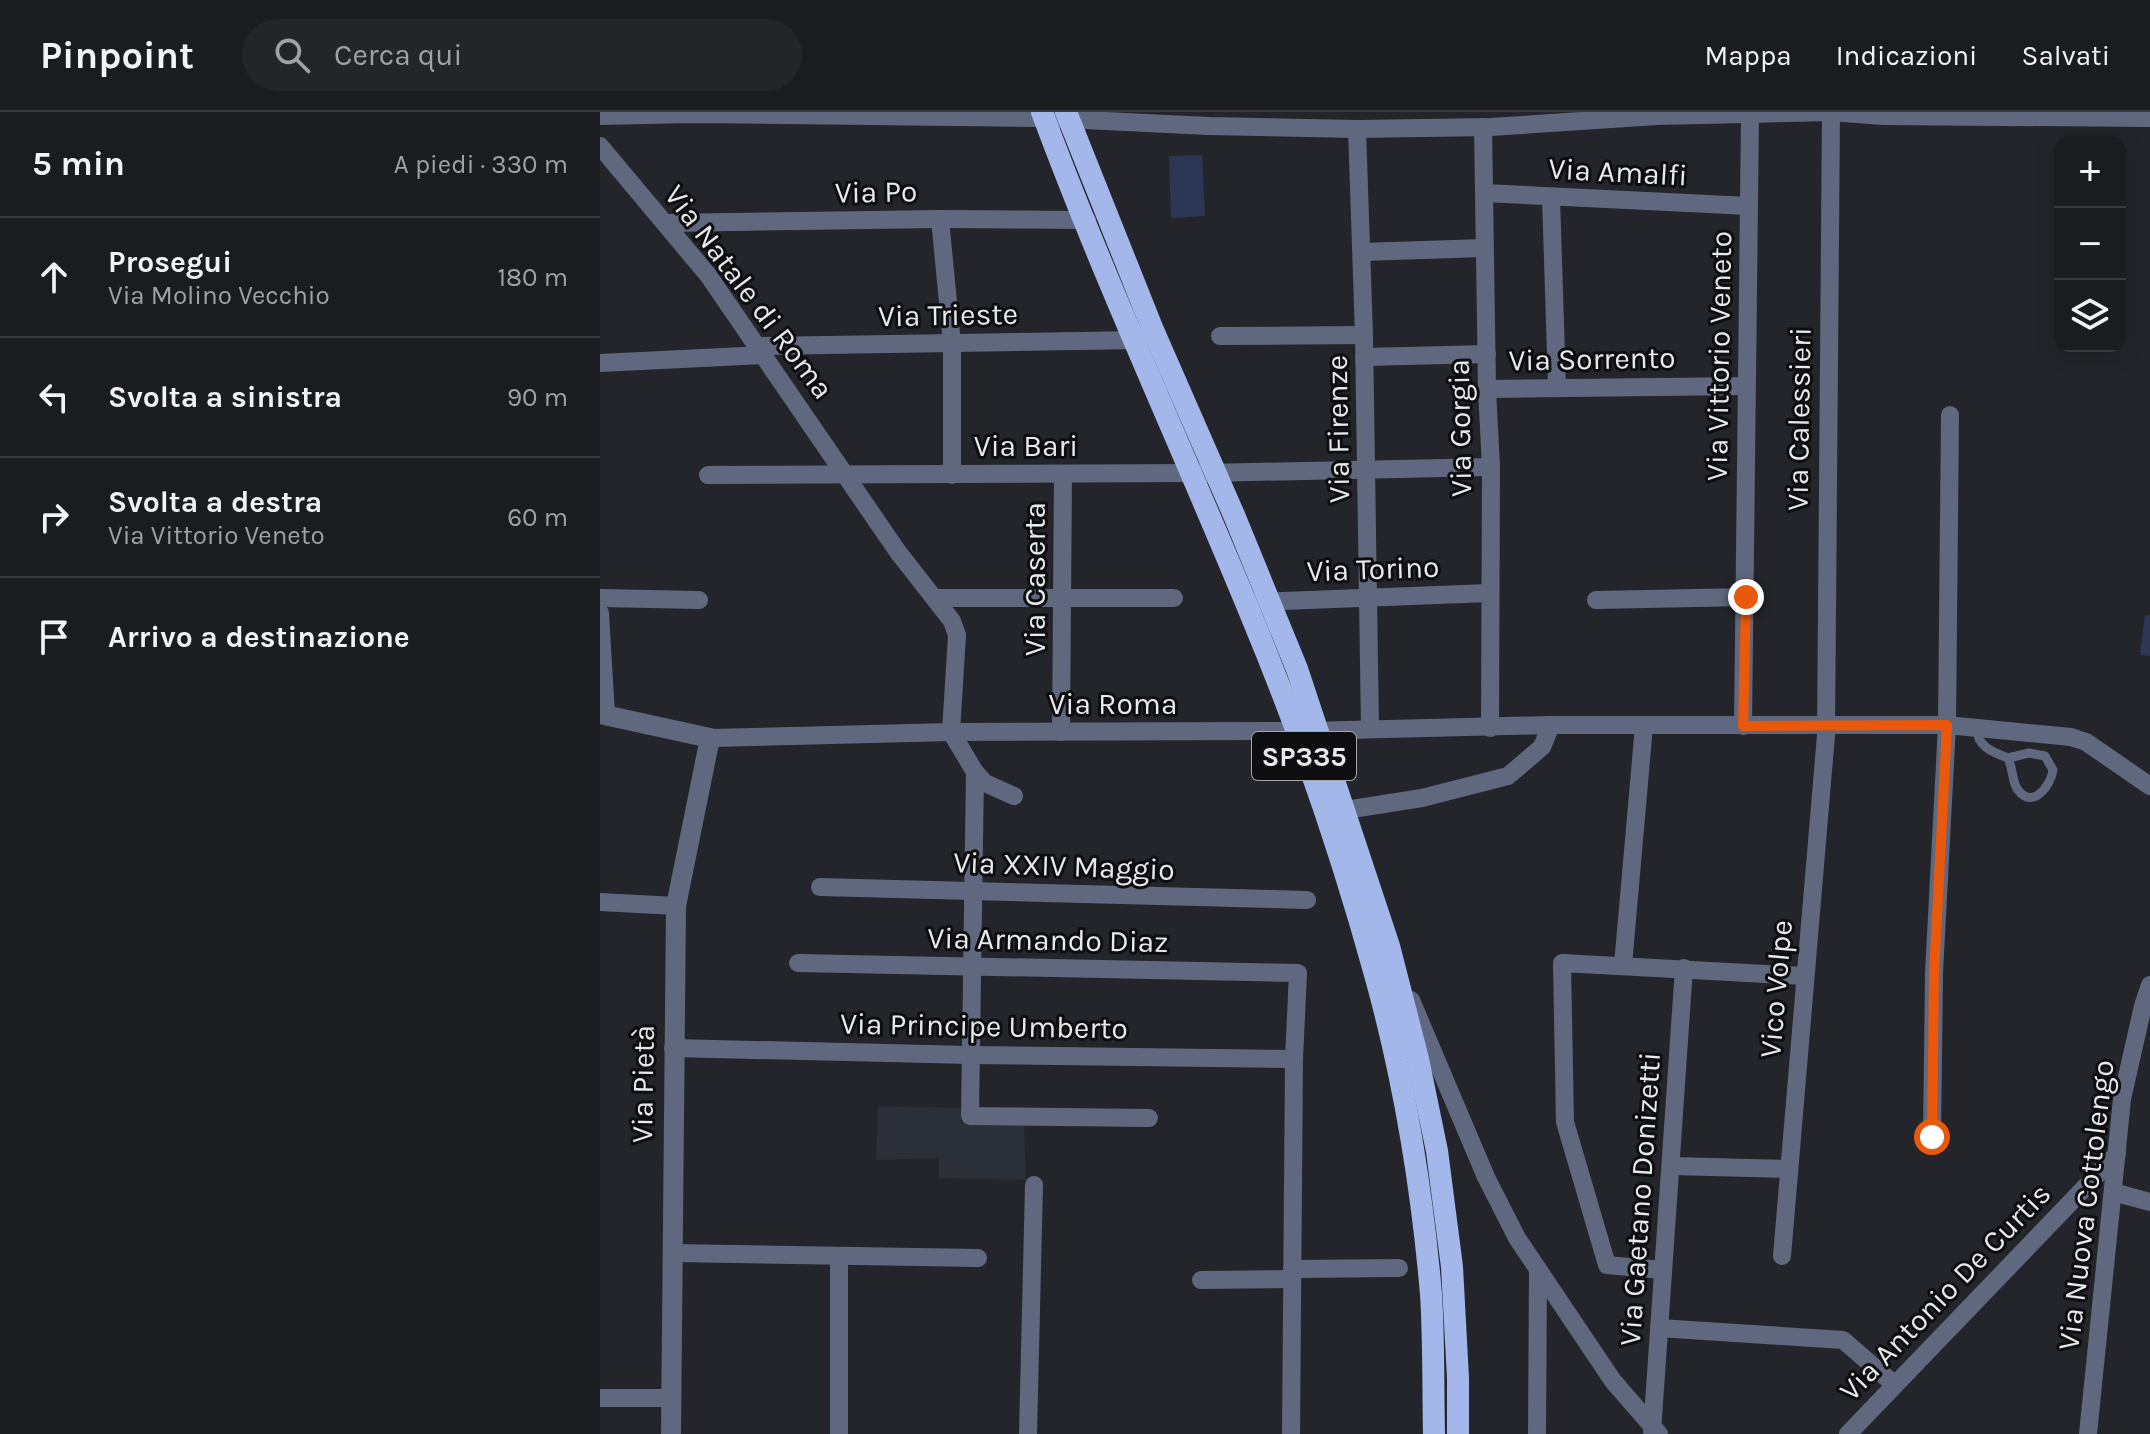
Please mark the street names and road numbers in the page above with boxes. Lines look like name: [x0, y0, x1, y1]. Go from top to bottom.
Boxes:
street label: Via Amalfi: [1548, 150, 1688, 194]
street label: Via Po: [834, 173, 918, 211]
street label: Via Natale di Roma: [657, 178, 841, 406]
street label: Via Vittorio Veneto: [1699, 231, 1739, 481]
street label: Via Trieste: [878, 296, 1018, 334]
street label: Via Calessieri: [1779, 327, 1819, 511]
street label: Via Sorrento: [1508, 340, 1676, 378]
street label: Via Firenze: [1319, 355, 1357, 503]
street label: Via Gorgia: [1441, 359, 1479, 497]
street label: Via Bari: [974, 428, 1078, 464]
street label: Via Caserta: [1017, 502, 1053, 656]
street label: Via Torino: [1306, 549, 1440, 589]
street label: Via Roma: [1049, 686, 1177, 722]
road number: SP335: [1252, 732, 1356, 780]
street label: Via XXIV Maggio: [953, 844, 1175, 888]
street label: Vico Volpe: [1752, 918, 1800, 1060]
street label: Via Armando Diaz: [927, 920, 1169, 960]
street label: Via Principe Umberto: [840, 1005, 1128, 1047]
street label: Via Pietà: [624, 1025, 662, 1143]
street label: Via Gaetano Donizetti: [1612, 1051, 1668, 1347]
street label: Via Nuova Cottolengo: [2050, 1058, 2122, 1352]
street label: Via Antonio De Curtis: [1832, 1176, 2058, 1408]

